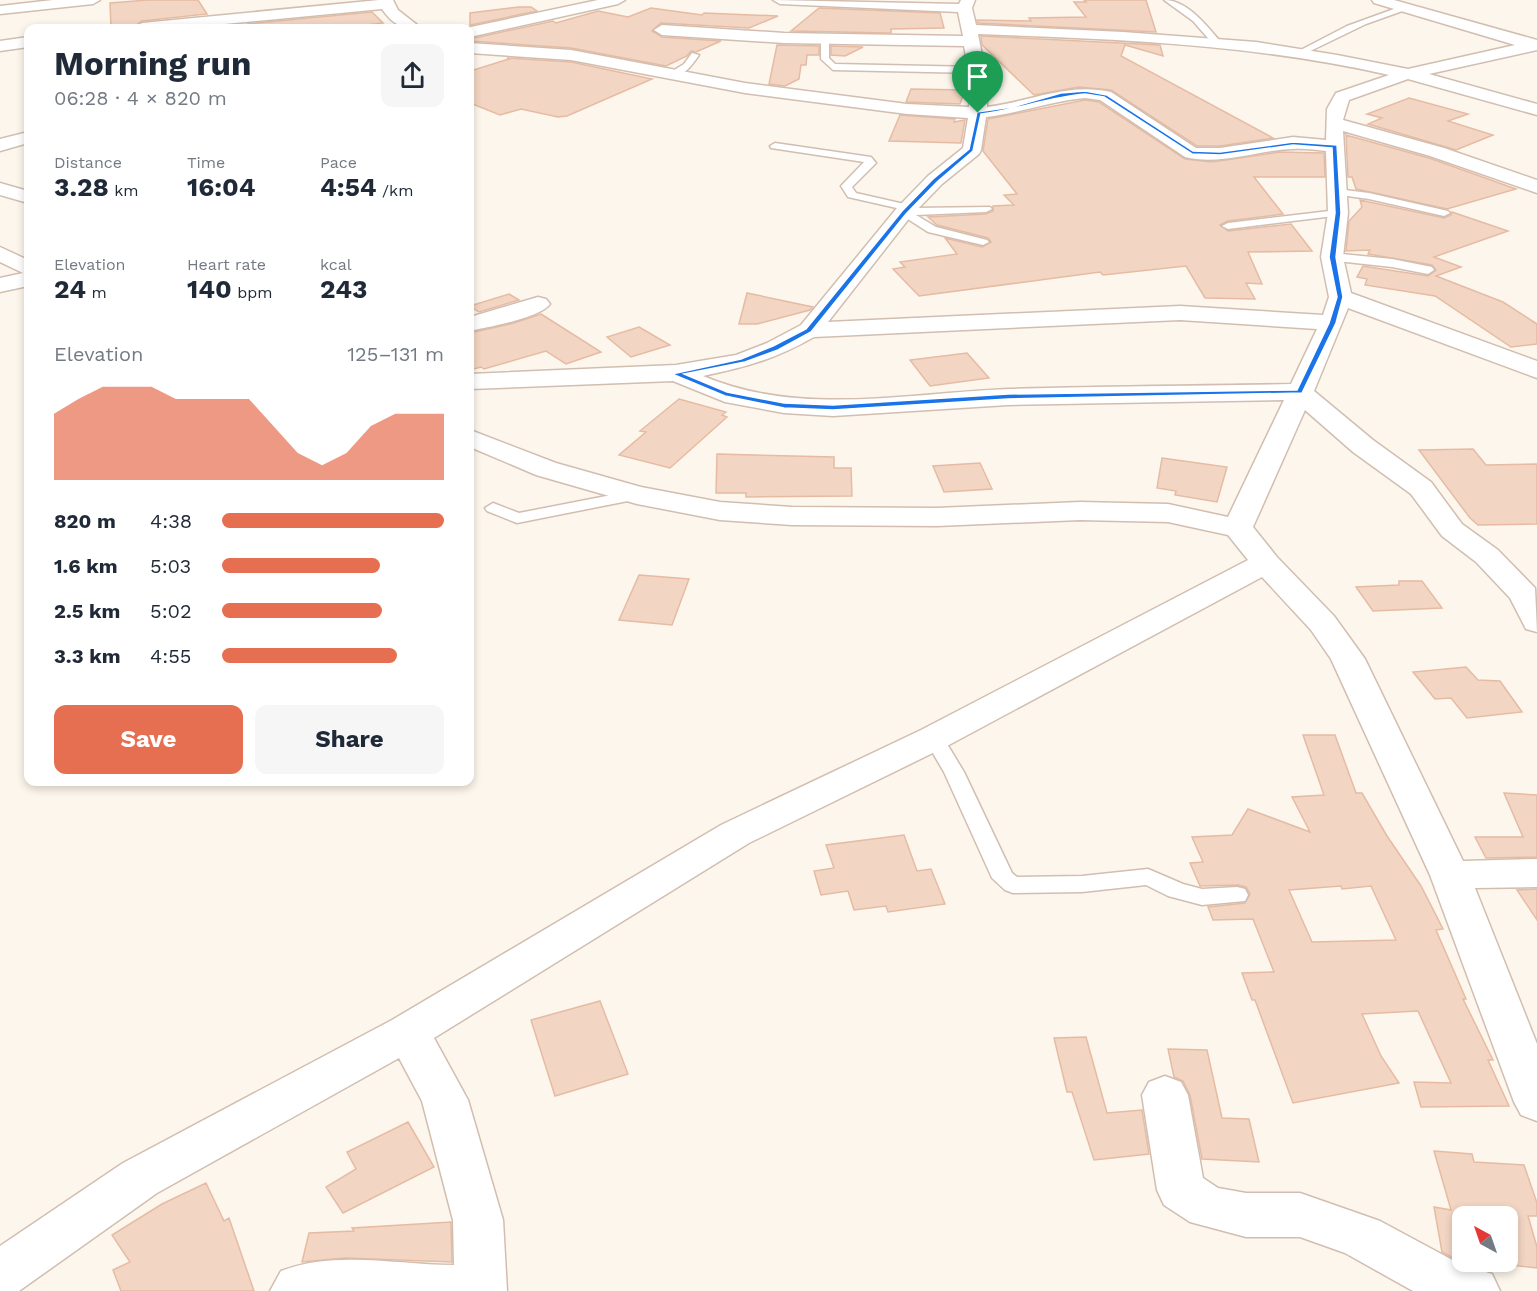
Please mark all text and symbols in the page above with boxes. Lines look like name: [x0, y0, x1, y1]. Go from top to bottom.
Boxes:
text: Morning run: [54, 44, 251, 83]
button: share: [381, 44, 444, 107]
pin: [952, 51, 1003, 113]
icon: arrive: [961, 60, 994, 93]
text: 06:28 · 4 × 820 m: [54, 86, 227, 110]
text: Distance: [54, 153, 122, 172]
text: Time: [187, 153, 225, 172]
text: Pace: [320, 153, 357, 172]
text: 3.28: [54, 172, 109, 202]
text: 16:04: [187, 172, 256, 202]
text: 4:54: [320, 172, 377, 202]
text: km: [109, 181, 139, 200]
text: /km: [377, 181, 413, 200]
text: Elevation: [54, 255, 125, 274]
text: Heart rate: [187, 255, 266, 274]
text: kcal: [320, 255, 352, 274]
text: 24: [54, 274, 86, 304]
text: 140: [187, 274, 232, 304]
text: 243: [320, 274, 367, 304]
text: m: [86, 283, 107, 302]
text: bpm: [232, 283, 273, 302]
text: Elevation: [54, 342, 143, 366]
text: 125–131 m: [347, 342, 444, 366]
text: 820 m: [54, 509, 116, 533]
text: 4:38: [150, 509, 192, 533]
text: 1.6 km: [54, 554, 118, 578]
text: 5:03: [150, 554, 191, 578]
text: 2.5 km: [54, 599, 120, 623]
text: 5:02: [150, 599, 192, 623]
text: 3.3 km: [54, 644, 121, 668]
text: 4:55: [150, 644, 191, 668]
button: Save: [54, 705, 243, 774]
button: Share: [255, 705, 444, 774]
north arrow: [1452, 1206, 1518, 1272]
map controls: [1452, 1206, 1518, 1272]

